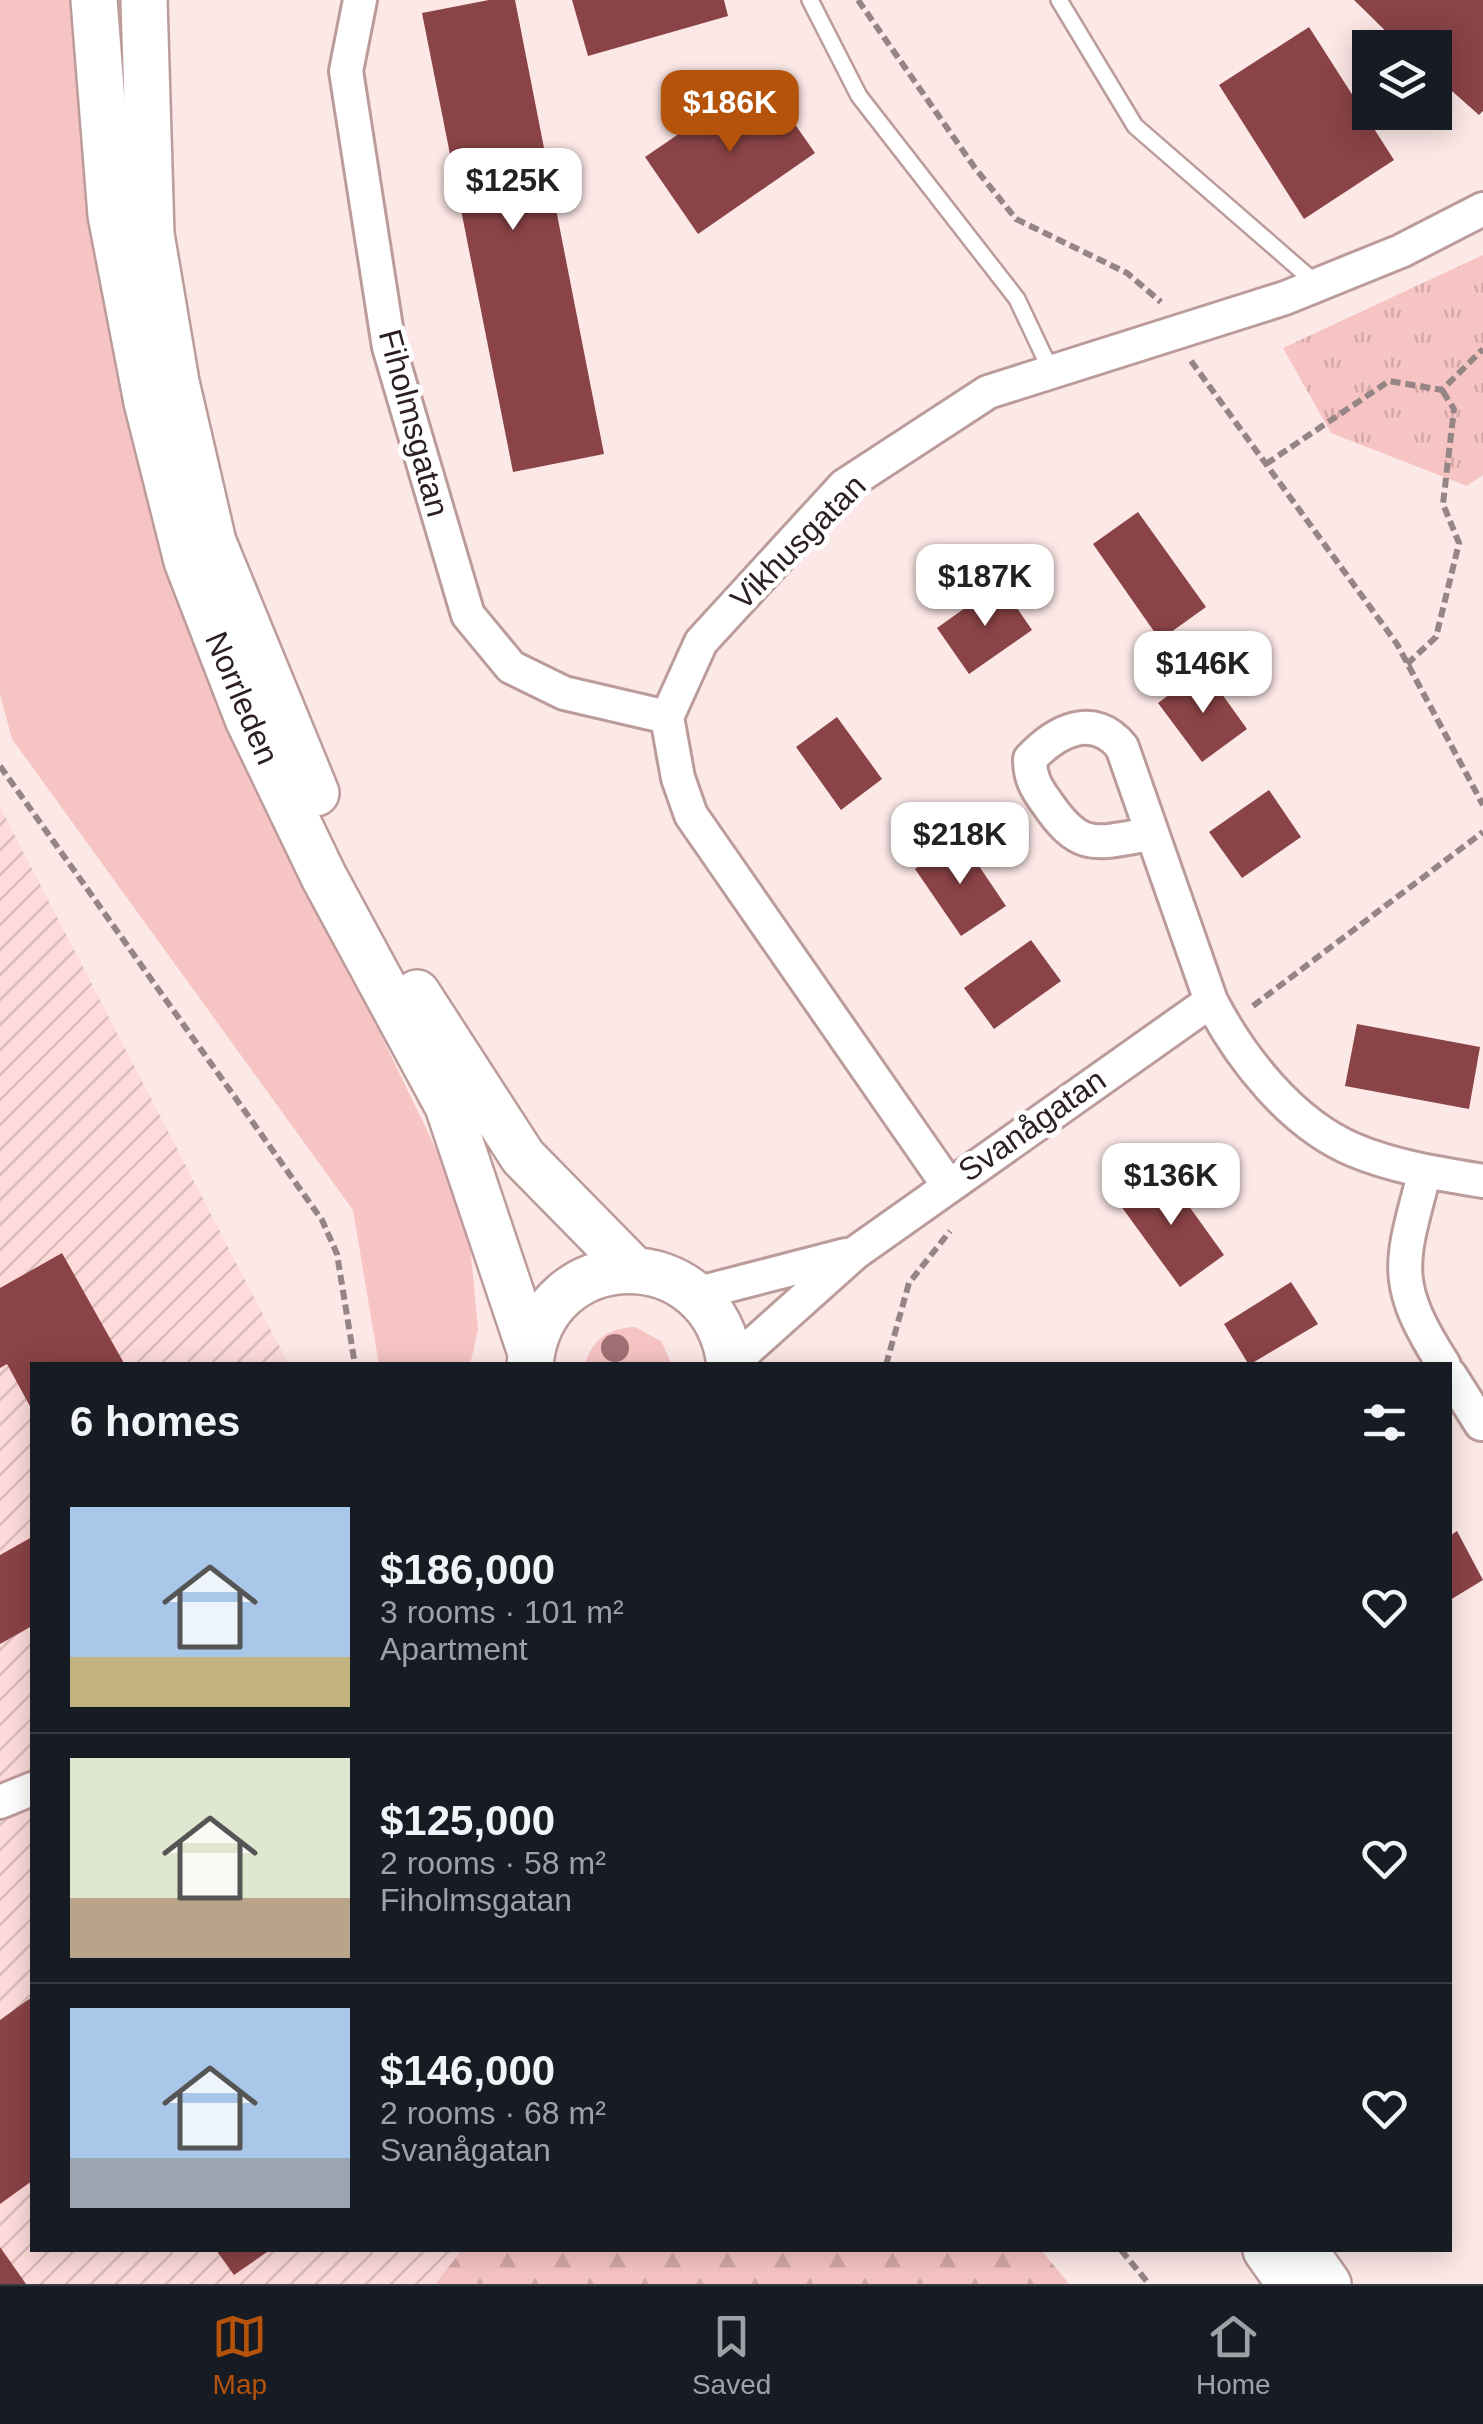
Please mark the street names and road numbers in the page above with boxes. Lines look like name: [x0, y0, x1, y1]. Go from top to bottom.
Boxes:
street label: Fiholmsgatan: [372, 326, 456, 520]
street label: Vikhusgatan: [723, 467, 873, 617]
street label: Norrleden: [198, 626, 286, 770]
street label: Svanågatan: [952, 1061, 1112, 1189]

